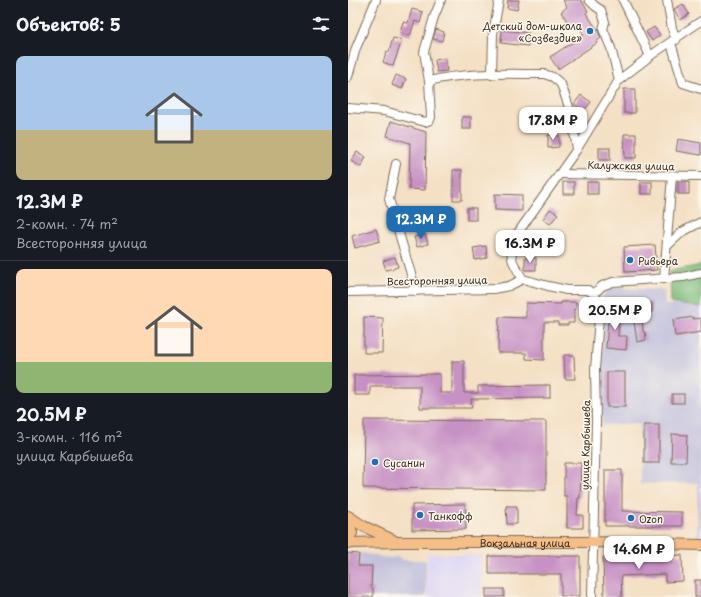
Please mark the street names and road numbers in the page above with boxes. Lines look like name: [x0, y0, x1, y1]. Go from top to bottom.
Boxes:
street label: Калужская улица: [587, 157, 676, 174]
street label: Всесторонняя улица: [386, 272, 488, 288]
street label: улица Карбышева: [577, 399, 593, 490]
street label: Вокзальная улица: [480, 535, 571, 550]

